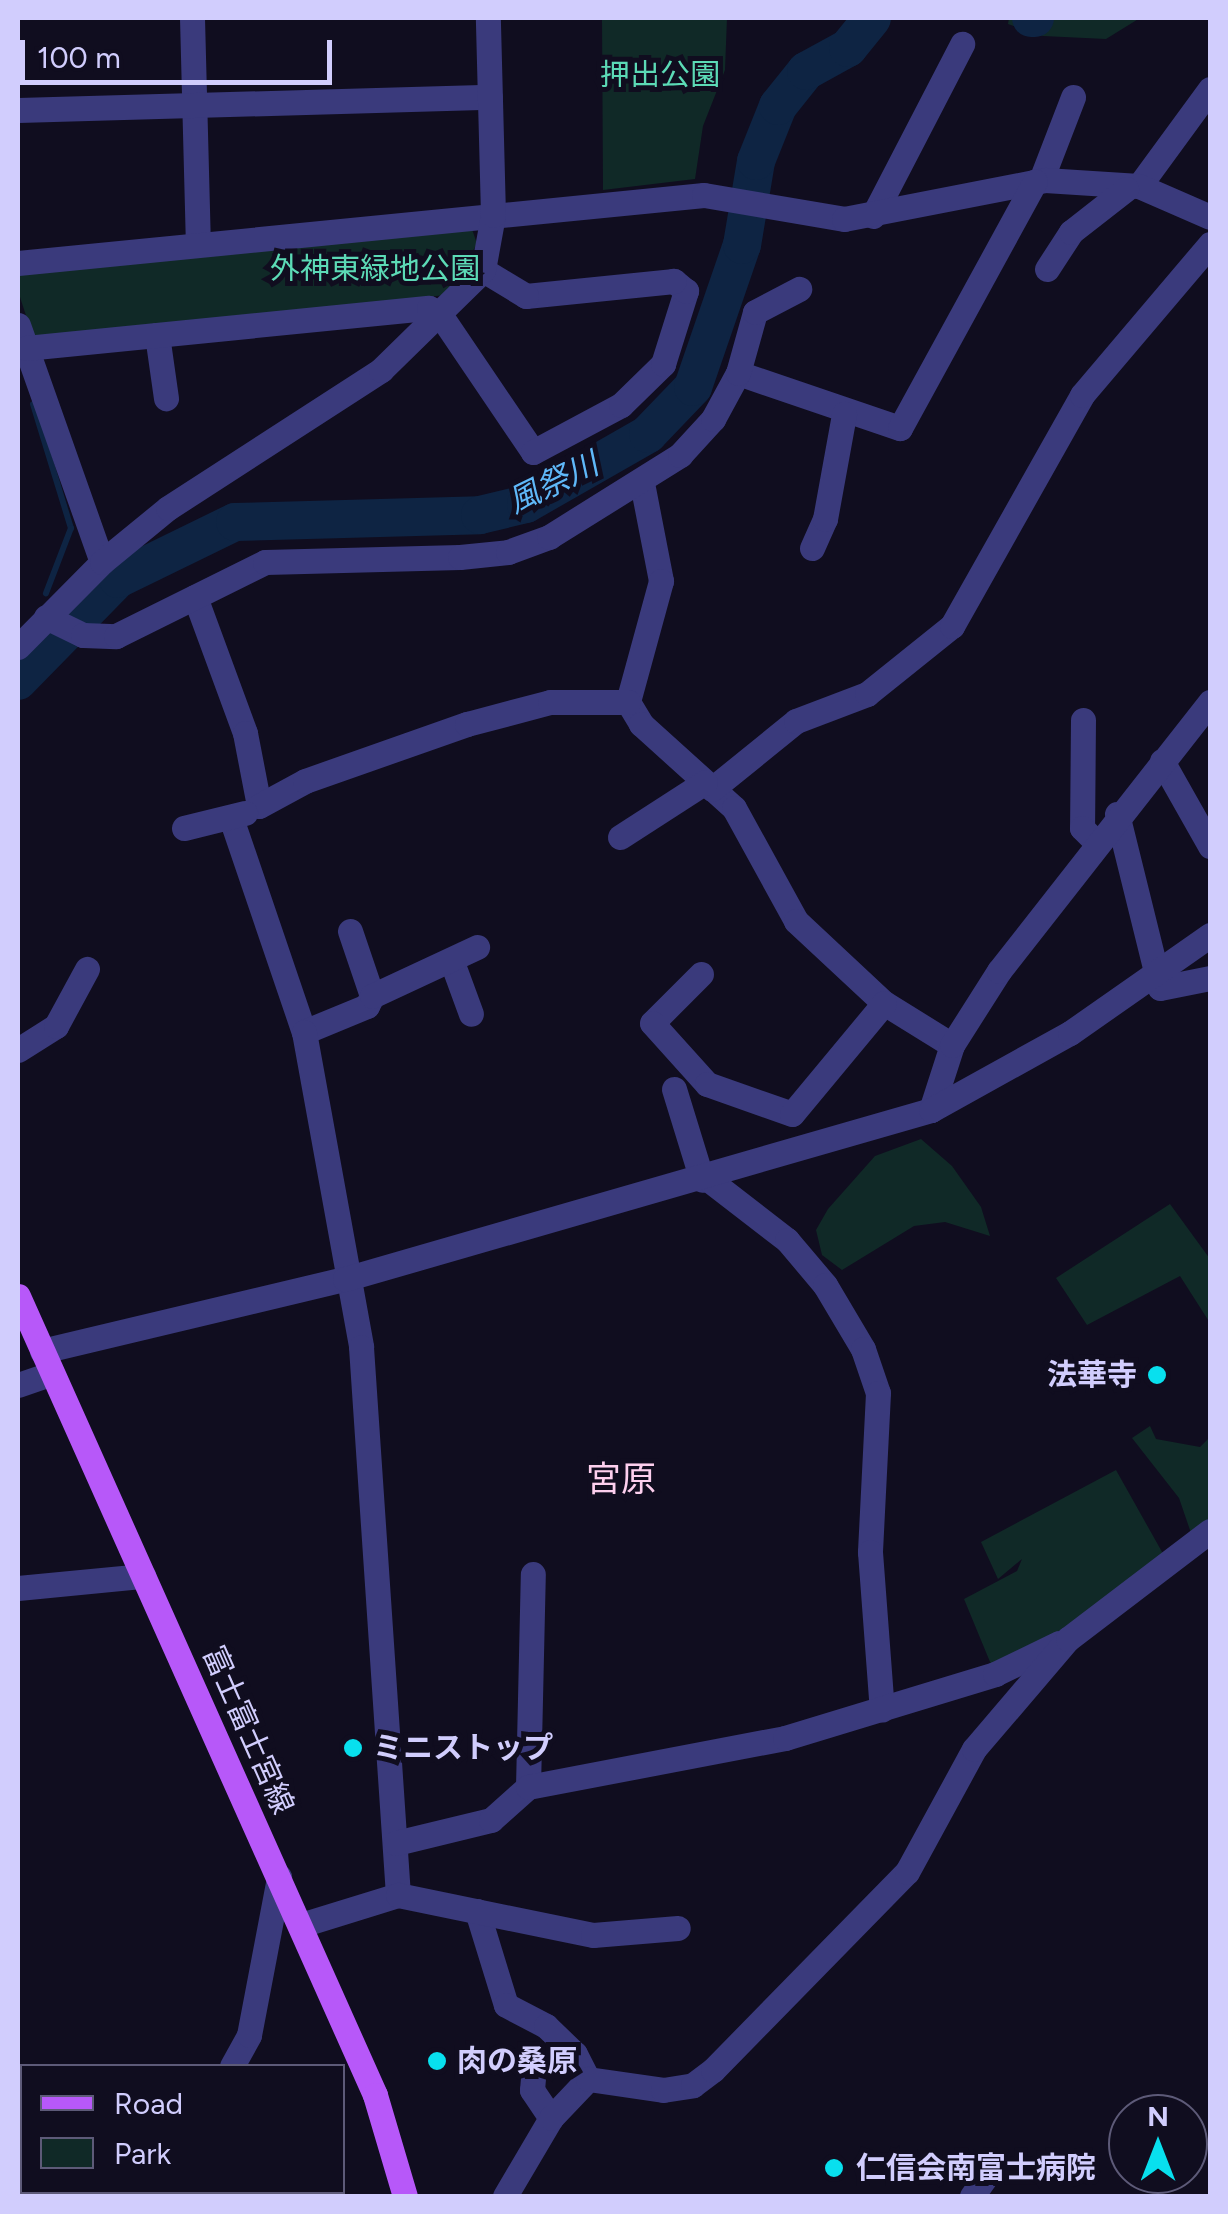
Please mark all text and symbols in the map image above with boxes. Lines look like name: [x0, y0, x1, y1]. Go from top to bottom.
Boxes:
scale bar: [25, 20, 338, 82]
text: 100 m: [37, 39, 121, 76]
park label: 押出公園: [600, 57, 720, 93]
park label: 外神東緑地公園: [270, 251, 480, 287]
water label: 風祭川: [501, 445, 605, 521]
place label: 法華寺: [1047, 1357, 1137, 1393]
marker: 法華寺: [1146, 1364, 1168, 1386]
district label: 宮原: [586, 1458, 656, 1500]
street label: 富士富士宮線: [195, 1640, 301, 1820]
place label: ミニストップ: [373, 1730, 553, 1766]
marker: ミニストップ: [342, 1737, 364, 1759]
place label: 肉の桑原: [457, 2043, 577, 2079]
marker: 肉の桑原: [426, 2050, 448, 2072]
legend: [20, 2064, 345, 2194]
text: Road: [114, 2085, 183, 2122]
north arrow: [1108, 2094, 1208, 2194]
text: N: [1147, 2099, 1169, 2133]
text: Park: [114, 2135, 171, 2172]
place label: 仁信会南富士病院: [856, 2150, 1096, 2186]
marker: 仁信会南富士病院: [821, 2155, 847, 2181]

